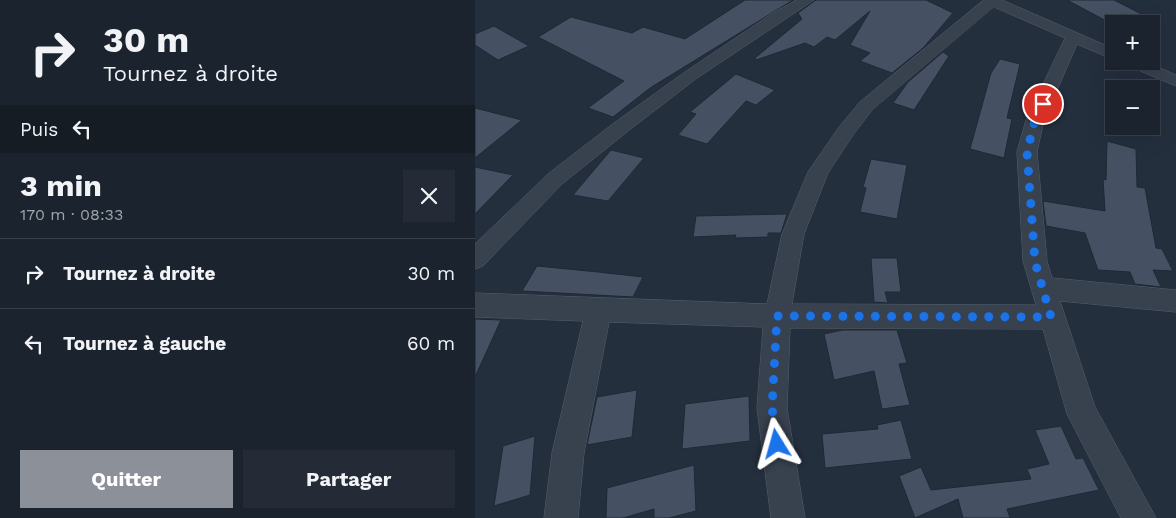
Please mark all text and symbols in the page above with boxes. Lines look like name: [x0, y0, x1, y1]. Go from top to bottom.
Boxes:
map controls: [1105, 15, 1160, 135]
button: +: [1105, 15, 1160, 70]
text: 30 m: [103, 19, 189, 61]
icon: right: [20, 20, 85, 85]
text: Tournez à droite: [103, 61, 278, 86]
button: −: [1105, 80, 1160, 135]
pin: [1022, 83, 1064, 125]
icon: arrive: [1029, 90, 1057, 118]
icon: left: [68, 115, 96, 143]
text: Puis: [20, 118, 58, 141]
text: 3 min: [20, 168, 102, 203]
button: close: [403, 170, 455, 222]
text: 170 m · 08:33: [20, 205, 123, 224]
icon: right: [20, 260, 48, 288]
text: Tournez à droite: [63, 262, 215, 285]
text: 30 m: [408, 262, 455, 285]
icon: left: [20, 330, 48, 358]
text: Tournez à gauche: [63, 332, 226, 355]
text: 60 m: [407, 332, 455, 355]
position arrow: [750, 417, 802, 469]
button: Quitter: [20, 450, 233, 508]
button: Partager: [243, 450, 455, 508]

